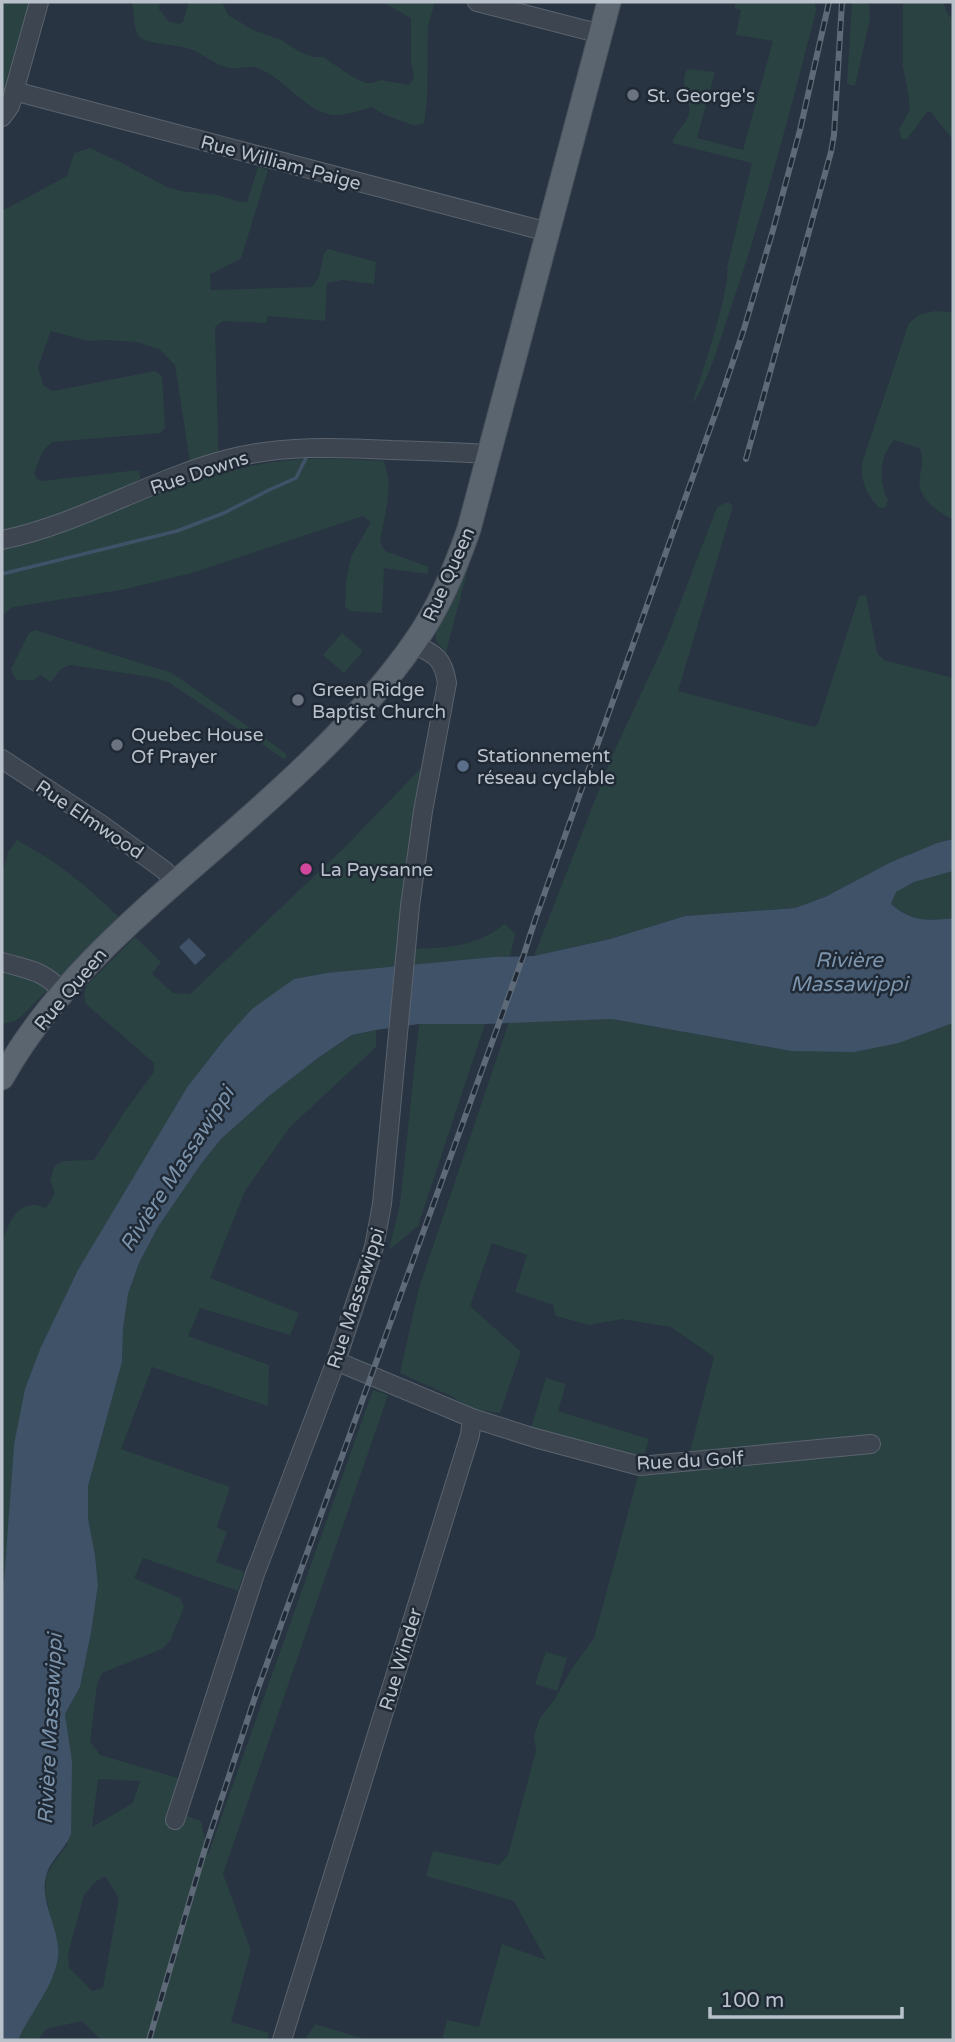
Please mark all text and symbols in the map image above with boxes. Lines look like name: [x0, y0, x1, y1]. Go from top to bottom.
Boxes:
place label: St. George's: [647, 85, 755, 107]
marker: St. George's: [625, 87, 641, 103]
street label: Rue William-Paige: [198, 131, 363, 195]
street label: Rue Downs: [147, 447, 251, 499]
street label: Rue Queen: [418, 524, 479, 625]
place label: Green Ridge Baptist Church: [312, 679, 446, 723]
marker: Green Ridge Baptist Church: [290, 692, 306, 708]
place label: Quebec House Of Prayer: [131, 724, 264, 768]
marker: Quebec House Of Prayer: [109, 737, 125, 753]
place label: Stationnement réseau cyclable: [477, 745, 615, 789]
marker: Stationnement réseau cyclable: [455, 758, 471, 774]
street label: Rue Elmwood: [32, 776, 147, 864]
place label: La Paysanne: [320, 859, 433, 881]
marker: La Paysanne: [298, 861, 314, 877]
street label: Rue Queen: [30, 944, 112, 1035]
water label: Rivière Massawippi: [790, 948, 910, 997]
water label: Rivière Massawippi: [115, 1080, 241, 1256]
street label: Rue Massawippi: [323, 1225, 389, 1372]
street label: Rue du Golf: [636, 1447, 745, 1475]
street label: Rue Winder: [375, 1605, 427, 1713]
water label: Rivière Massawippi: [33, 1630, 68, 1825]
scale bar: [710, 1976, 902, 2020]
text: 100 m: [720, 1988, 784, 2013]

